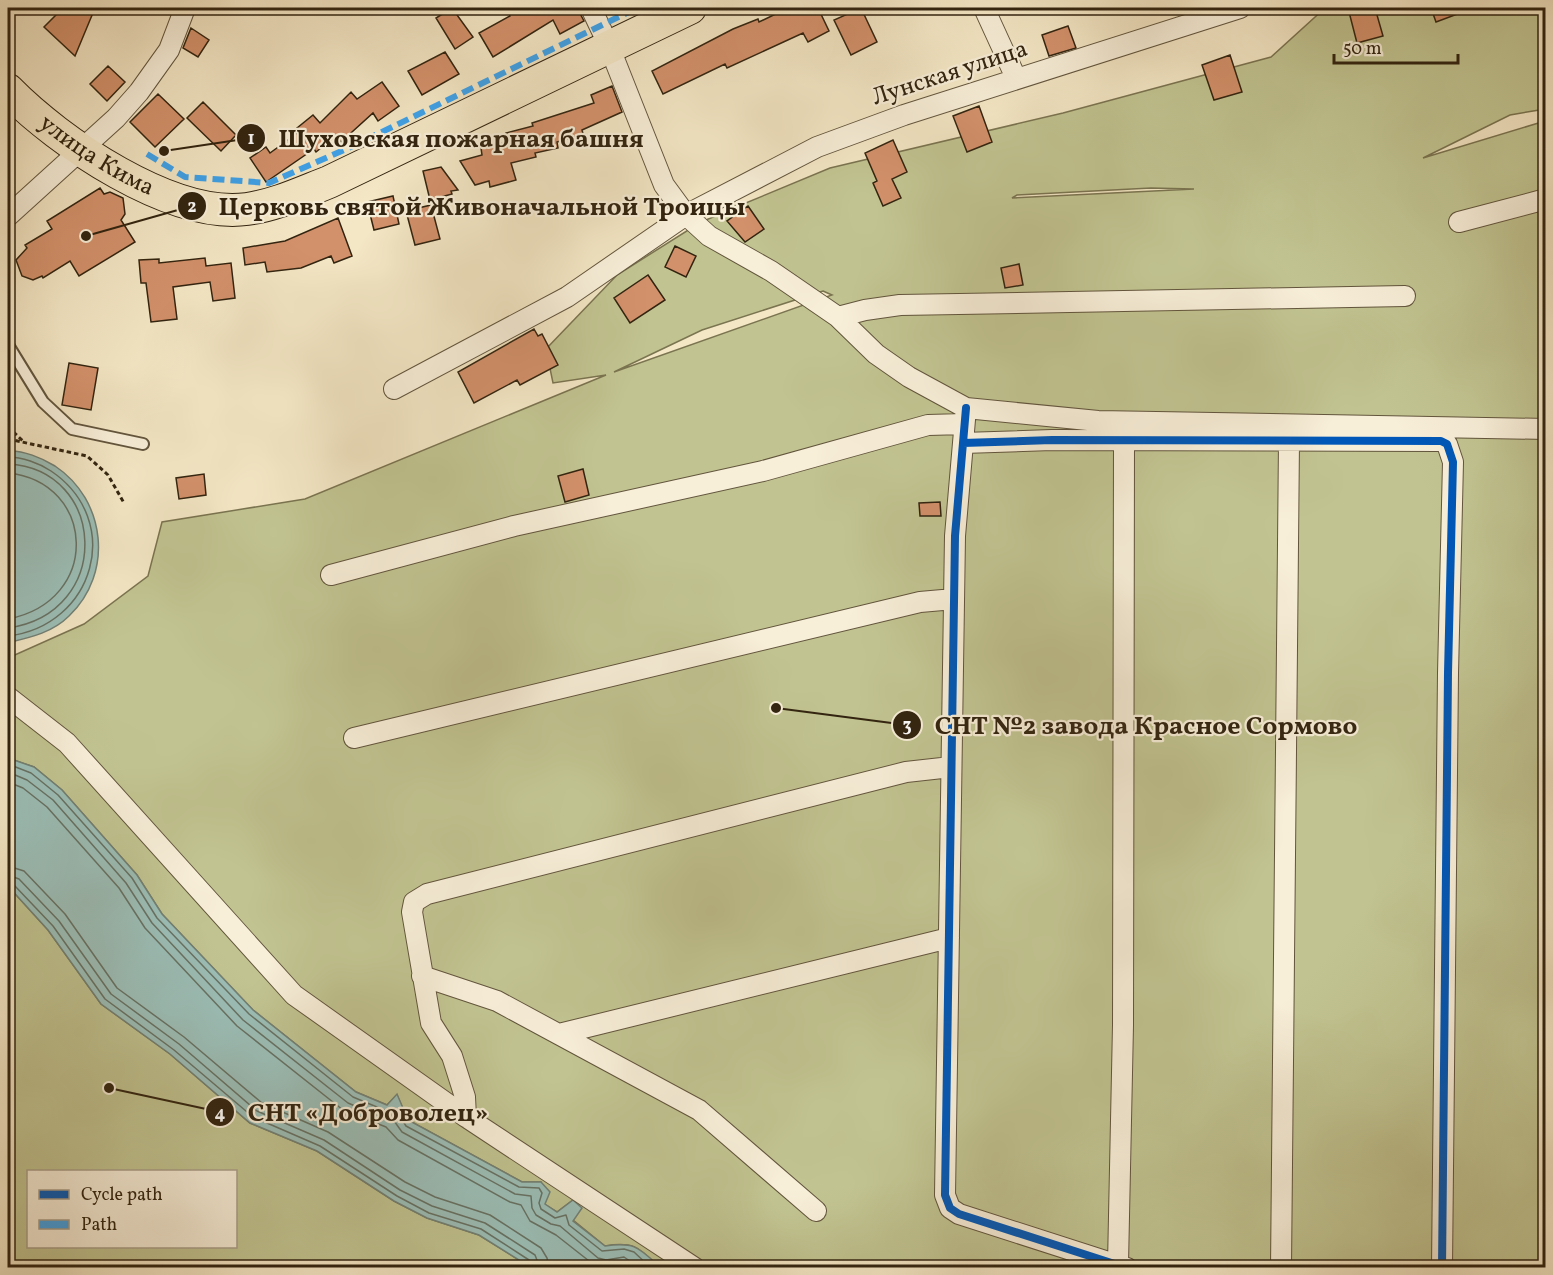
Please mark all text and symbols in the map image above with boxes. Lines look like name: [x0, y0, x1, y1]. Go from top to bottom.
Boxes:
scale bar: [1334, 27, 1458, 65]
street label: Лунская улица: [868, 33, 1032, 115]
text: 50 m: [1343, 37, 1382, 62]
street label: улица Кима: [31, 107, 159, 205]
callout: Шуховская пожарная башня: [236, 116, 656, 160]
text: Шуховская пожарная башня: [278, 122, 644, 158]
text: 1: [247, 127, 255, 152]
callout: Церковь святой Живоначальной Троицы: [177, 184, 758, 228]
text: Церковь святой Живоначальной Троицы: [218, 190, 746, 226]
text: 2: [187, 195, 197, 220]
callout: СНТ №2 завода Красное Сормово: [892, 703, 1370, 747]
text: СНТ №2 завода Красное Сормово: [935, 709, 1357, 745]
text: 3: [902, 714, 912, 739]
callout: СНТ «Доброволец»: [205, 1090, 501, 1134]
text: СНТ «Доброволец»: [248, 1096, 488, 1132]
text: 4: [215, 1102, 226, 1127]
legend: [27, 1170, 237, 1248]
text: Cycle path: [81, 1183, 163, 1208]
text: Path: [81, 1213, 117, 1238]

